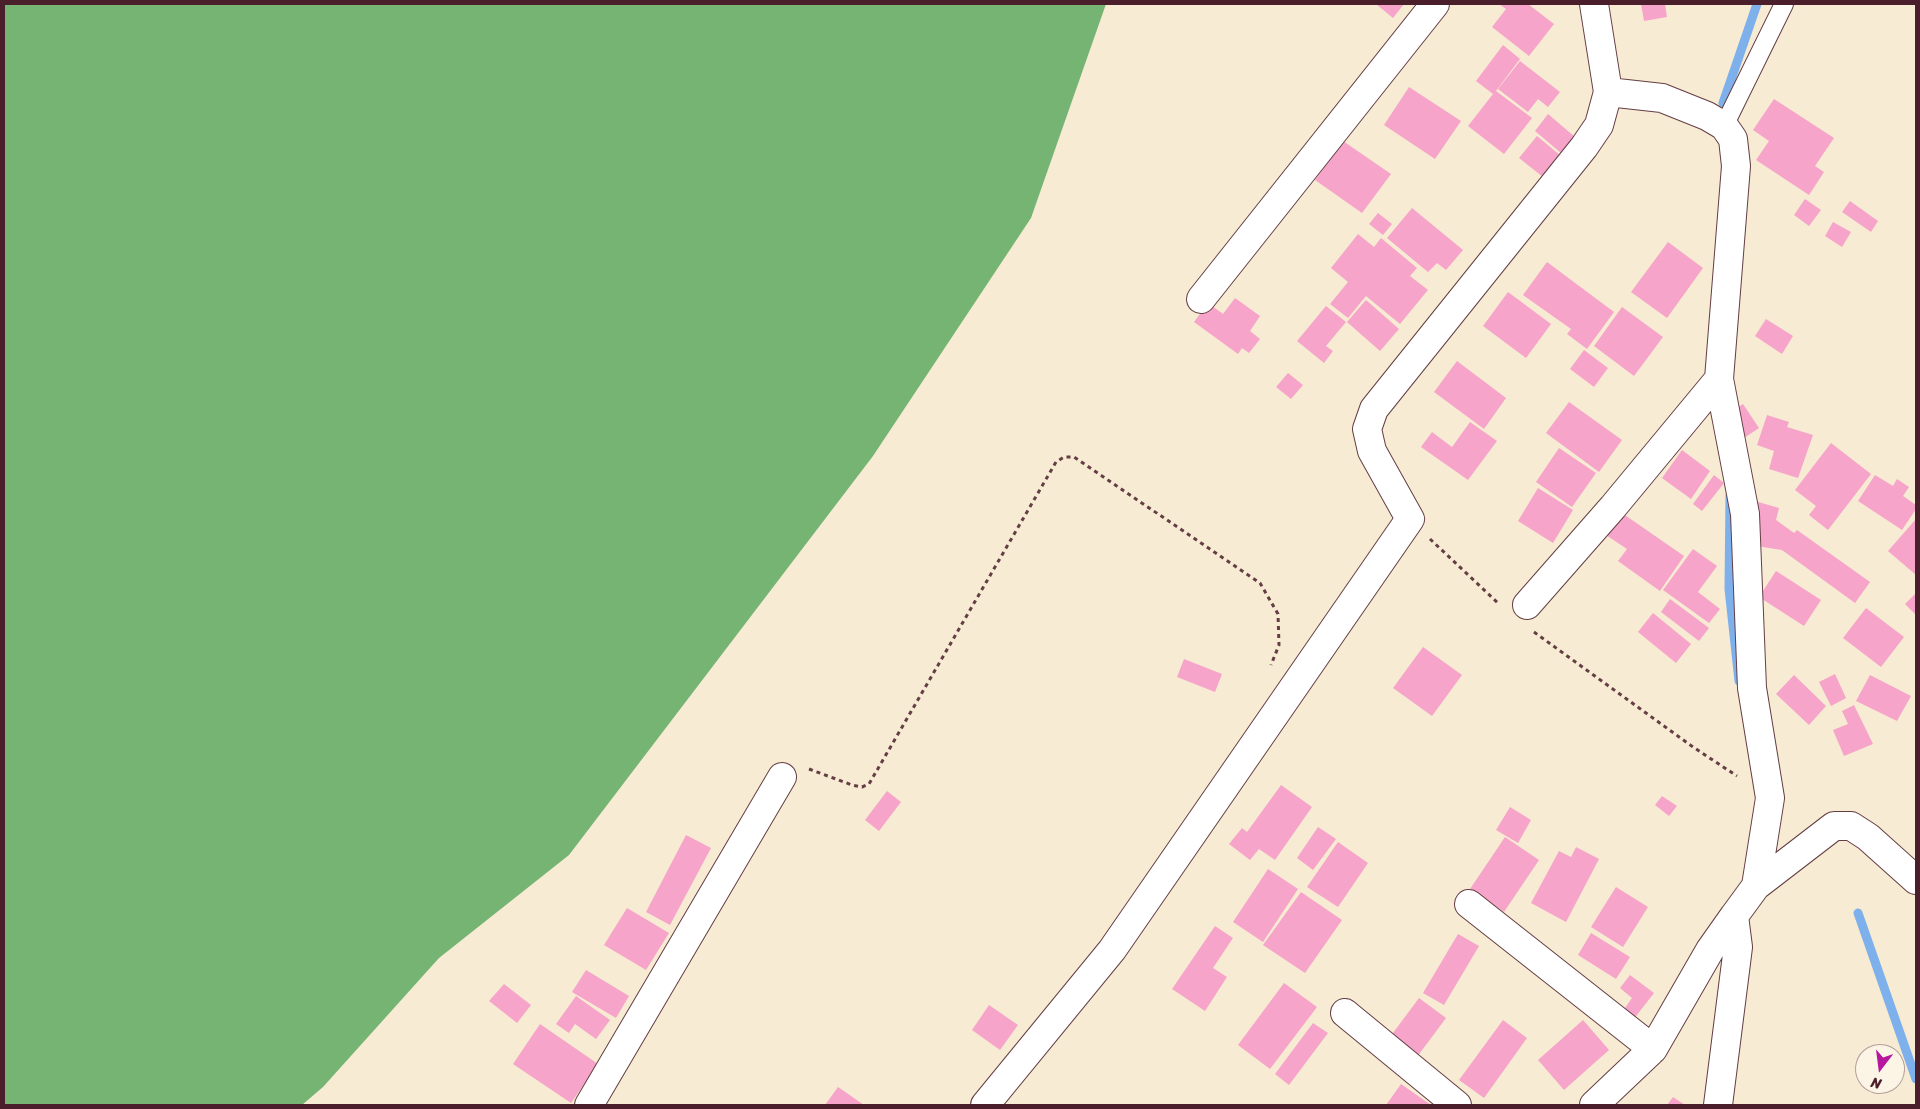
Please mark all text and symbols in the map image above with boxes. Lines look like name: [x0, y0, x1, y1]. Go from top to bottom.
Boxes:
north arrow: [1855, 1044, 1905, 1094]
text: N: [1868, 1070, 1884, 1096]

